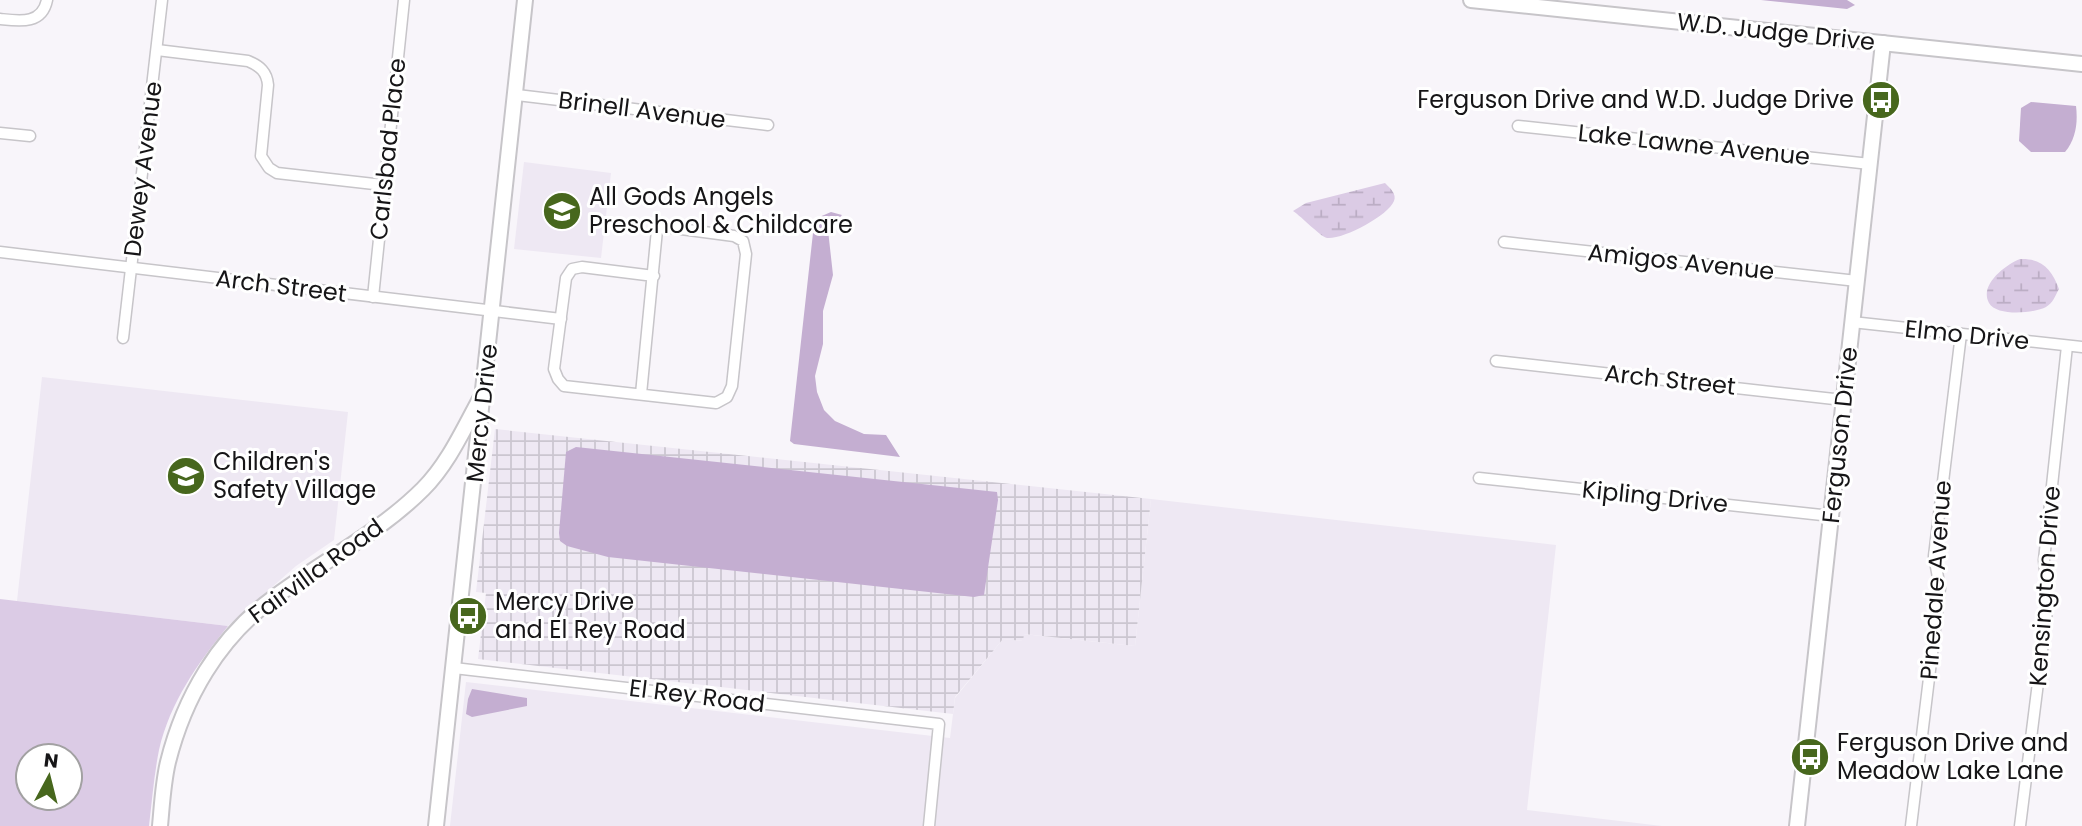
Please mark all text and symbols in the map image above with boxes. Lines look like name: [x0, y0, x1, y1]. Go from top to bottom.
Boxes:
street label: W.D. Judge Drive: [1675, 5, 1877, 58]
street label: Carlsbad Place: [362, 56, 413, 242]
street label: Dewey Avenue: [115, 79, 170, 259]
bus stop icon: Ferguson Drive and W.D. Judge Drive: [1860, 79, 1902, 121]
street label: Brinell Avenue: [557, 83, 728, 136]
place label: Ferguson Drive and W.D. Judge Drive: [1417, 83, 1854, 116]
street label: Lake Lawne Avenue: [1576, 116, 1812, 173]
place label: All Gods Angels Preschool & Childcare: [589, 180, 853, 241]
school or university icon: All Gods Angels Preschool & Childcare: [541, 190, 583, 232]
street label: Amigos Avenue: [1586, 235, 1776, 288]
street label: Arch Street: [214, 261, 348, 310]
street label: Elmo Drive: [1903, 312, 2031, 357]
street label: Mercy Drive: [458, 342, 505, 484]
street label: Ferguson Drive: [1814, 345, 1865, 525]
street label: Arch Street: [1603, 356, 1737, 403]
place label: Children's Safety Village: [213, 445, 376, 506]
school or university icon: Children's Safety Village: [165, 455, 207, 497]
street label: Kipling Drive: [1580, 472, 1730, 521]
street label: Pinedale Avenue: [1912, 479, 1959, 681]
street label: Kensington Drive: [2021, 485, 2068, 687]
street label: Fairvilla Road: [242, 510, 390, 631]
place label: Mercy Drive and El Rey Road: [495, 585, 686, 646]
bus stop icon: Mercy Drive and El Rey Road: [447, 595, 489, 637]
street label: El Rey Road: [627, 671, 767, 720]
place label: Ferguson Drive and Meadow Lake Lane: [1837, 726, 2069, 787]
bus stop icon: Ferguson Drive and Meadow Lake Lane: [1789, 736, 1831, 778]
north arrow: [14, 742, 84, 812]
text: N: [42, 746, 60, 775]

